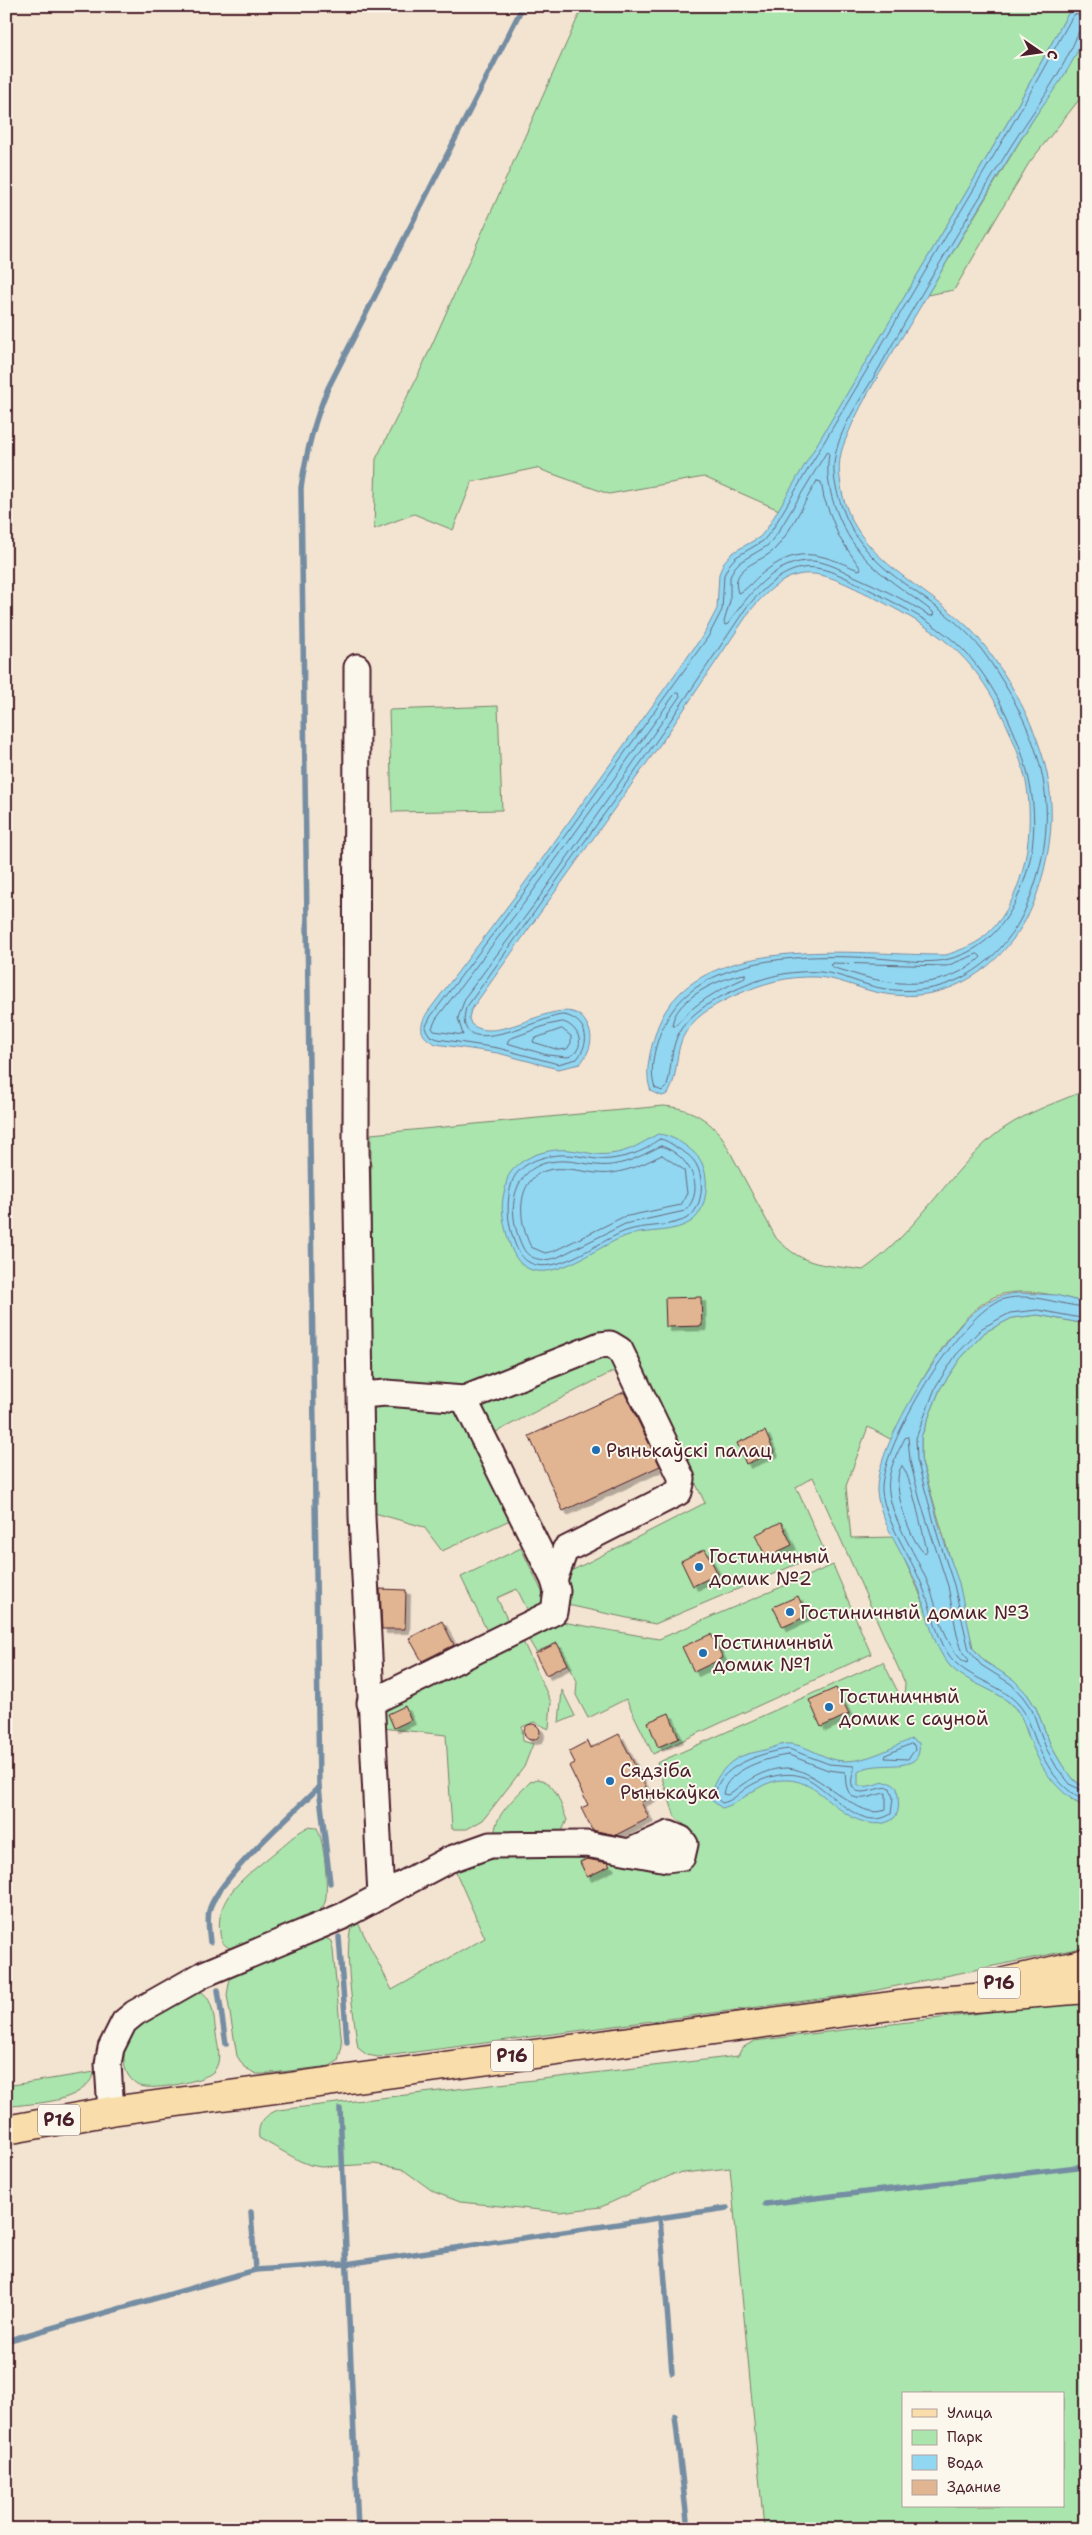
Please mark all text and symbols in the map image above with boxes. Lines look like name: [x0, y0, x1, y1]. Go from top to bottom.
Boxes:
north arrow: [1014, 28, 1064, 78]
text: С: [1043, 49, 1062, 61]
place label: Рынькаўскi палац: [606, 1438, 772, 1463]
marker: Рынькаўскi палац: [590, 1444, 602, 1456]
place label: Гостиничный домик №2: [709, 1544, 829, 1591]
marker: Гостиничный домик №2: [693, 1561, 705, 1573]
place label: Гостиничный домик №3: [800, 1600, 1030, 1625]
marker: Гостиничный домик №3: [784, 1606, 796, 1618]
place label: Гостиничный домик №1: [713, 1630, 833, 1677]
marker: Гостиничный домик №1: [697, 1647, 709, 1659]
place label: Гостиничный домик с сауной: [839, 1684, 988, 1731]
marker: Гостиничный домик с сауной: [823, 1701, 835, 1713]
place label: Сядзіба Рынькаўка: [620, 1758, 720, 1805]
marker: Сядзіба Рынькаўка: [604, 1775, 616, 1787]
road number: Р16: [978, 1968, 1020, 1999]
road number: Р16: [491, 2040, 533, 2072]
road number: Р16: [38, 2104, 80, 2136]
legend: [902, 2392, 1064, 2508]
text: Улица: [947, 2403, 993, 2423]
text: Парк: [947, 2427, 983, 2447]
text: Вода: [947, 2453, 984, 2473]
text: Здание: [947, 2477, 1001, 2497]

